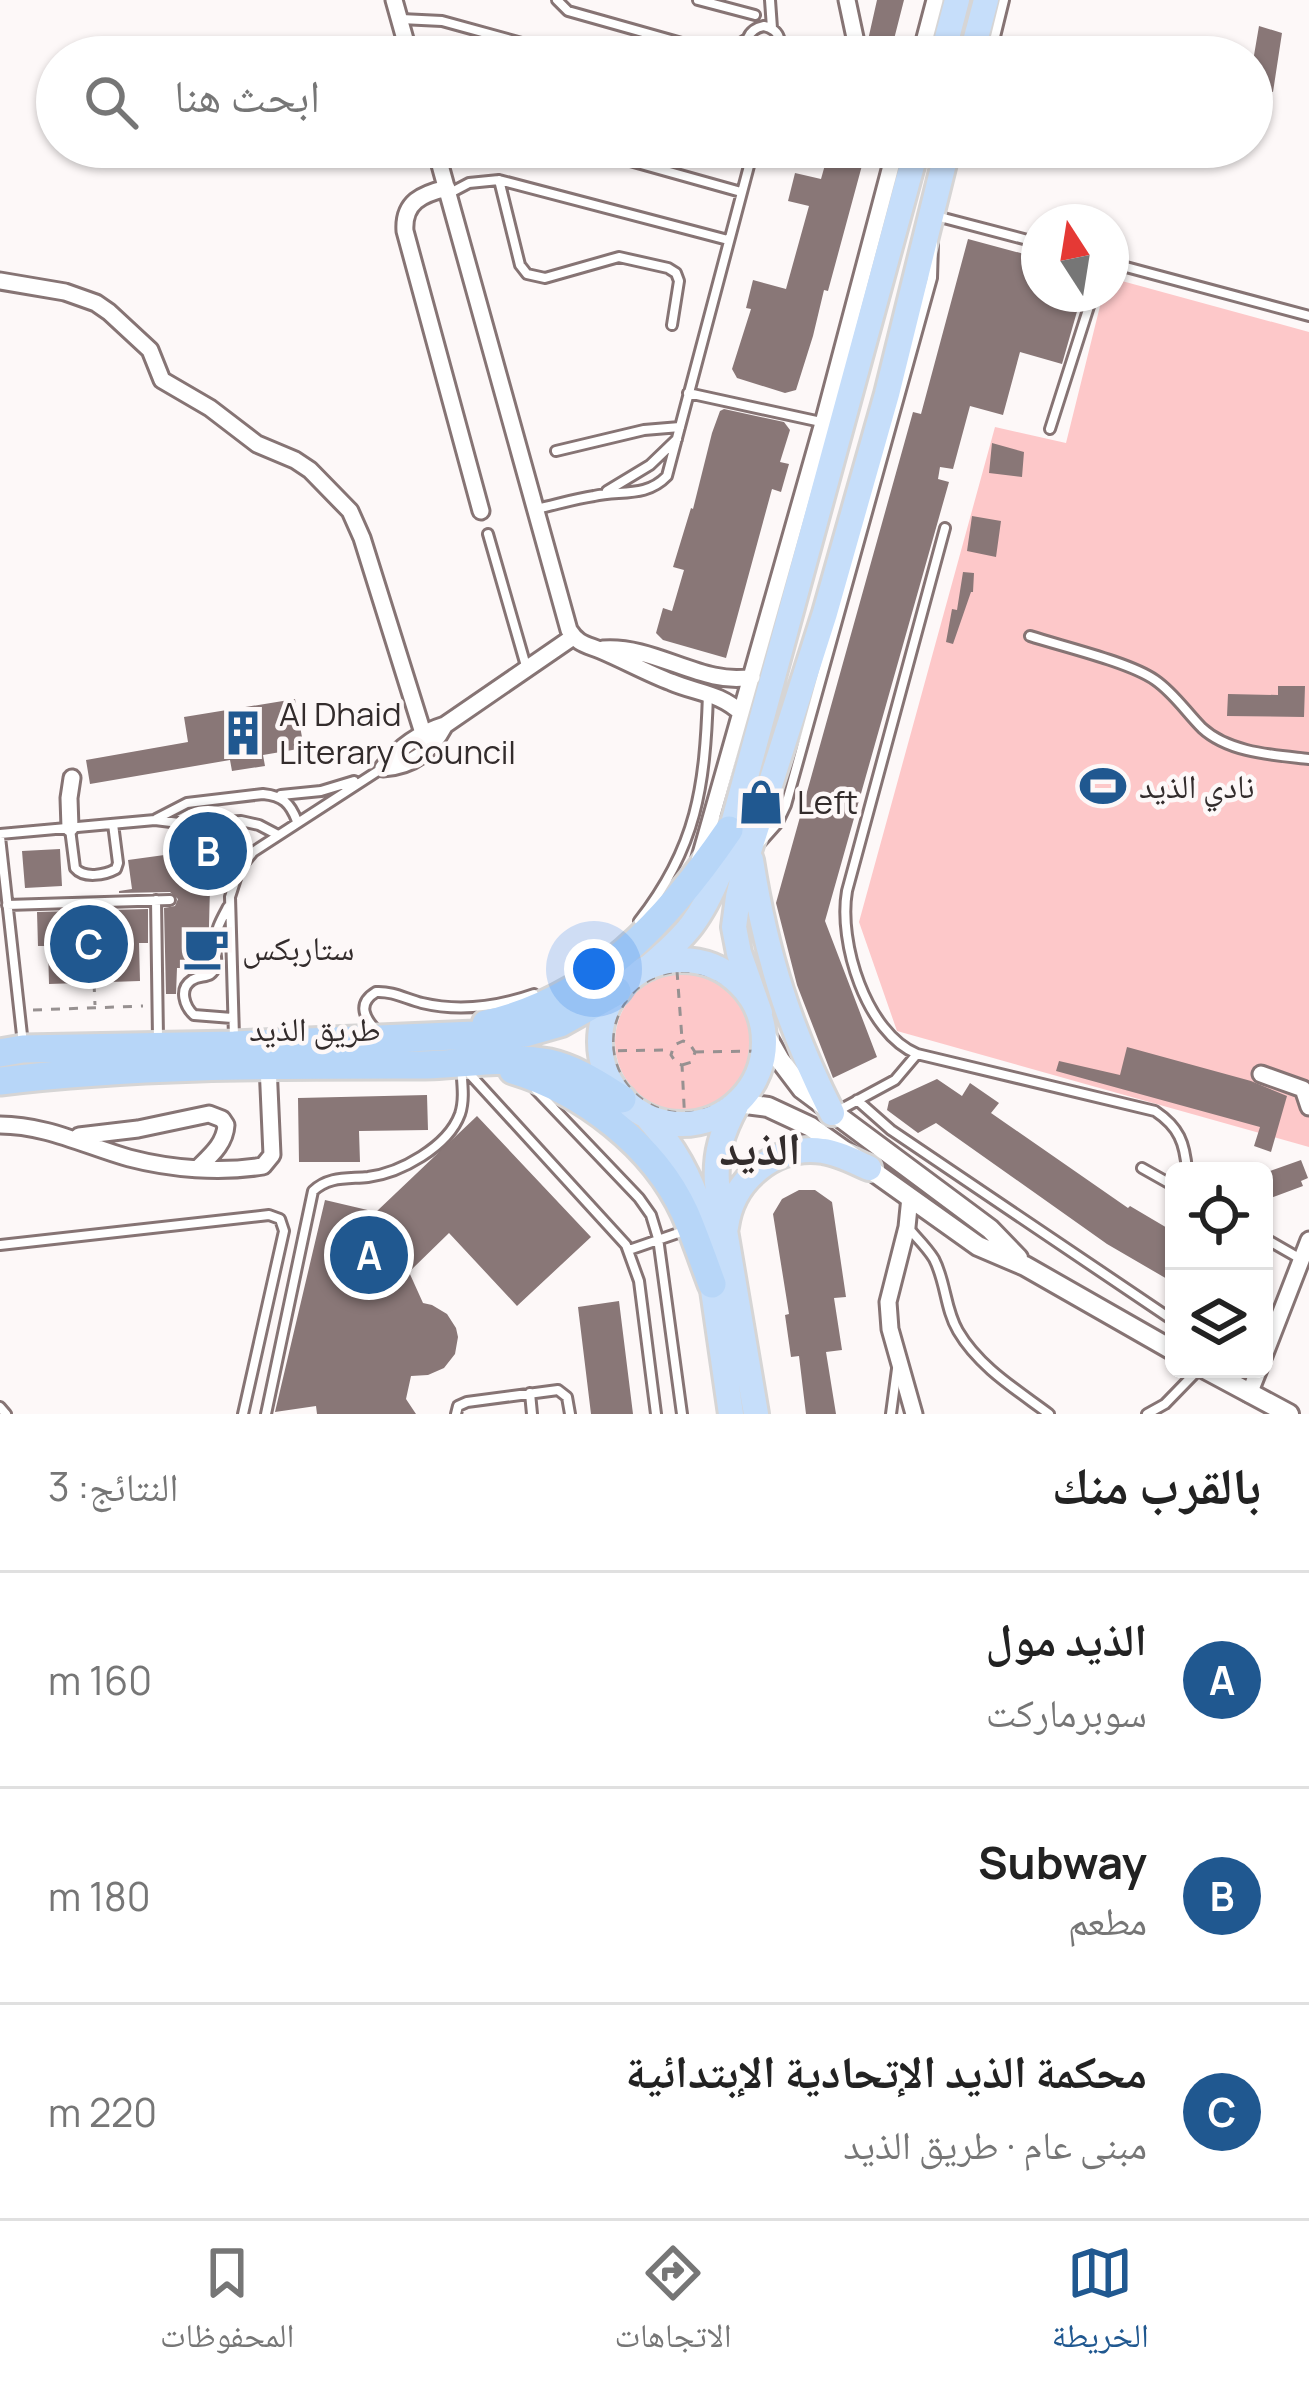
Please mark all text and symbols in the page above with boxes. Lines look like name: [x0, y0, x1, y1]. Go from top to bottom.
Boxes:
search box: [36, 36, 1273, 168]
text: ابحث هنا: [174, 64, 320, 126]
icon: search: [78, 69, 144, 135]
north arrow: [1021, 204, 1129, 312]
place label: Al Dhaid Literary Council: [279, 691, 516, 774]
building icon: Al Dhaid Literary Council: [218, 708, 268, 758]
sports icon: نادي الذيد: [1078, 761, 1128, 811]
place label: نادي الذيد: [1139, 763, 1255, 812]
shop icon: Left: [736, 777, 786, 827]
place label: Left: [797, 779, 858, 824]
pin: B: [169, 806, 247, 896]
pin: C: [50, 899, 128, 989]
cafe icon: ستاربكس: [181, 923, 231, 973]
place label: ستاربكس: [242, 925, 354, 970]
your location: [564, 939, 624, 999]
street label: طريق الذيد: [249, 1006, 381, 1051]
district label: الذيد: [719, 1117, 801, 1179]
map controls: [1165, 1162, 1273, 1378]
button: locate: [1165, 1162, 1273, 1270]
pin: A: [330, 1210, 408, 1300]
button: layers: [1165, 1270, 1273, 1378]
text: بالقرب منك: [1052, 1450, 1261, 1519]
text: النتائج: 3: [48, 1459, 179, 1513]
text: الذيد مول: [986, 1608, 1147, 1670]
text: 160 m: [48, 1653, 152, 1707]
text: A: [1209, 1653, 1235, 1707]
text: سوبرماركت: [986, 1685, 1147, 1739]
text: Subway: [978, 1831, 1147, 1893]
text: 180 m: [48, 1869, 151, 1923]
text: B: [1210, 1869, 1234, 1923]
text: مطعم: [1068, 1893, 1147, 1947]
text: محكمة الذيد الإتحادية الإبتدائية: [626, 2040, 1147, 2102]
text: 220 m: [48, 2085, 157, 2139]
text: C: [1208, 2085, 1236, 2139]
text: مبنى عام · طريق الذيد: [843, 2117, 1147, 2171]
tab: المحفوظات: [160, 2240, 294, 2368]
tab: الاتجاهات: [614, 2240, 732, 2368]
tab: الخريطة: [1052, 2240, 1149, 2368]

